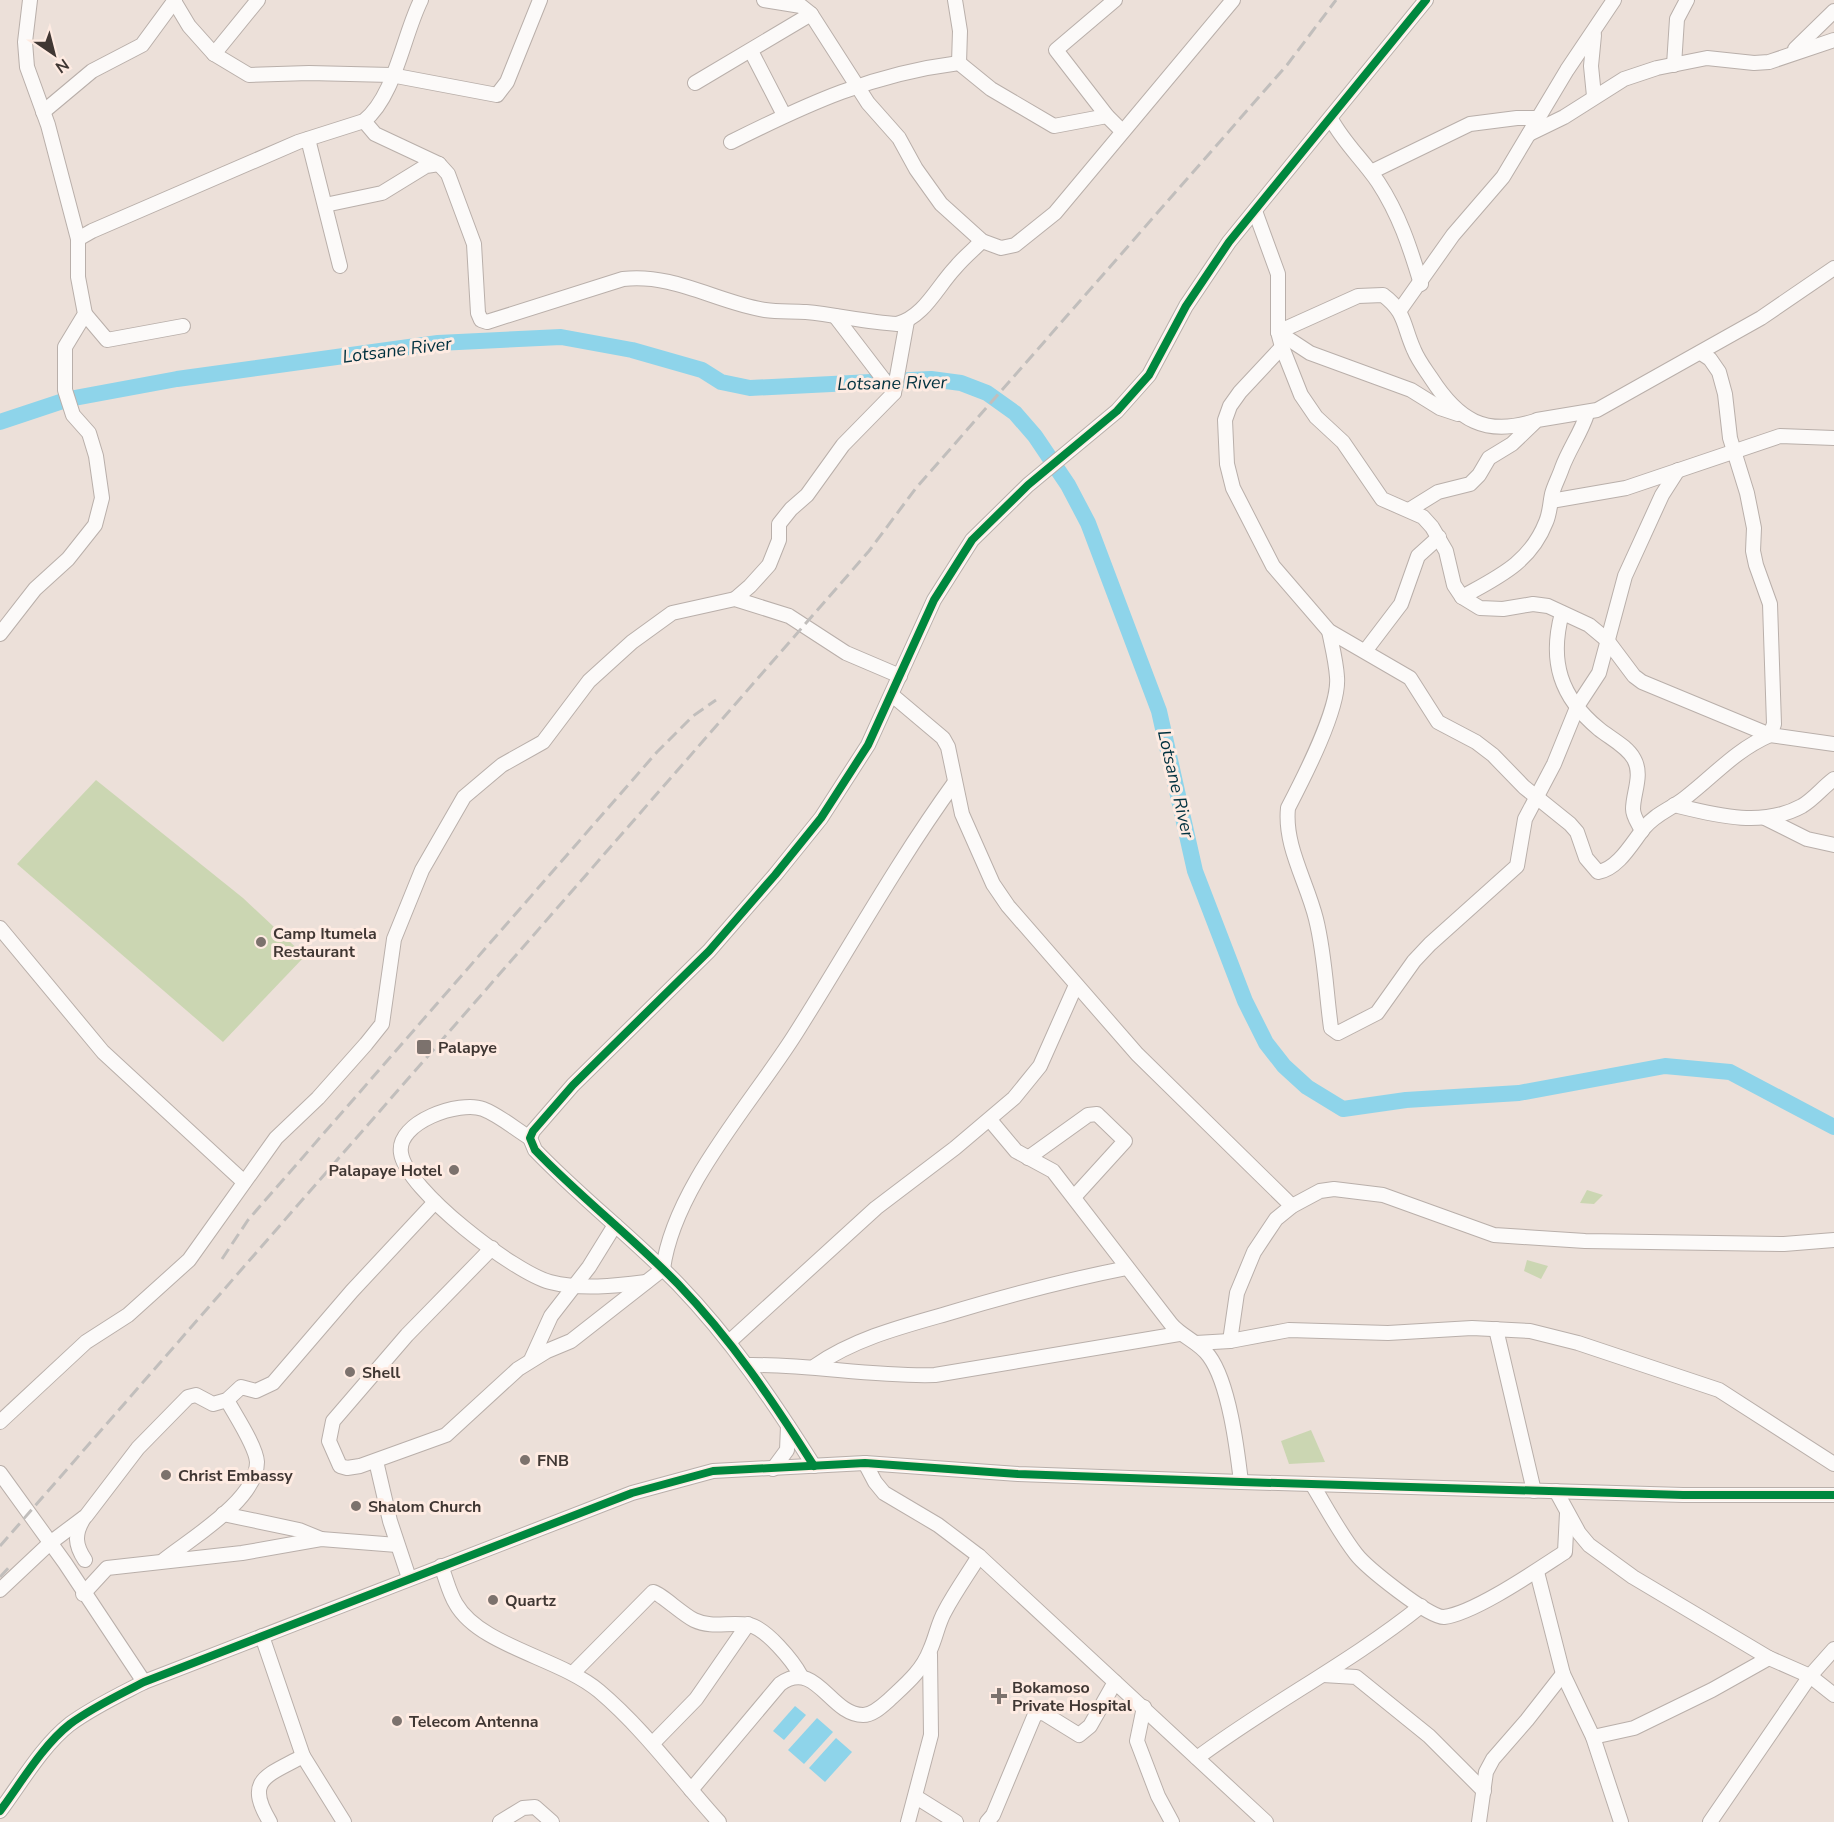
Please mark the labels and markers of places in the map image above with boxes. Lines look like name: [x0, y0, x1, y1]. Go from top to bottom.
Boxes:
place label: Camp Itumela Restaurant: [273, 923, 377, 963]
marker: Camp Itumela Restaurant: [254, 935, 268, 949]
place label: Palapye: [438, 1037, 497, 1059]
marker: Palapye: [415, 1038, 433, 1056]
place label: Palapaye Hotel: [328, 1160, 442, 1182]
marker: Palapaye Hotel: [447, 1163, 461, 1177]
place label: Shell: [362, 1362, 400, 1384]
marker: Shell: [343, 1365, 357, 1379]
place label: FNB: [537, 1450, 569, 1472]
marker: FNB: [518, 1453, 532, 1467]
place label: Christ Embassy: [178, 1465, 293, 1487]
marker: Christ Embassy: [159, 1468, 173, 1482]
place label: Shalom Church: [368, 1496, 481, 1518]
marker: Shalom Church: [349, 1499, 363, 1513]
place label: Quartz: [505, 1590, 556, 1612]
marker: Quartz: [486, 1593, 500, 1607]
place label: Bokamoso Private Hospital: [1012, 1677, 1132, 1717]
marker: Bokamoso Private Hospital: [990, 1687, 1008, 1705]
place label: Telecom Antenna: [409, 1711, 539, 1733]
marker: Telecom Antenna: [390, 1714, 404, 1728]

